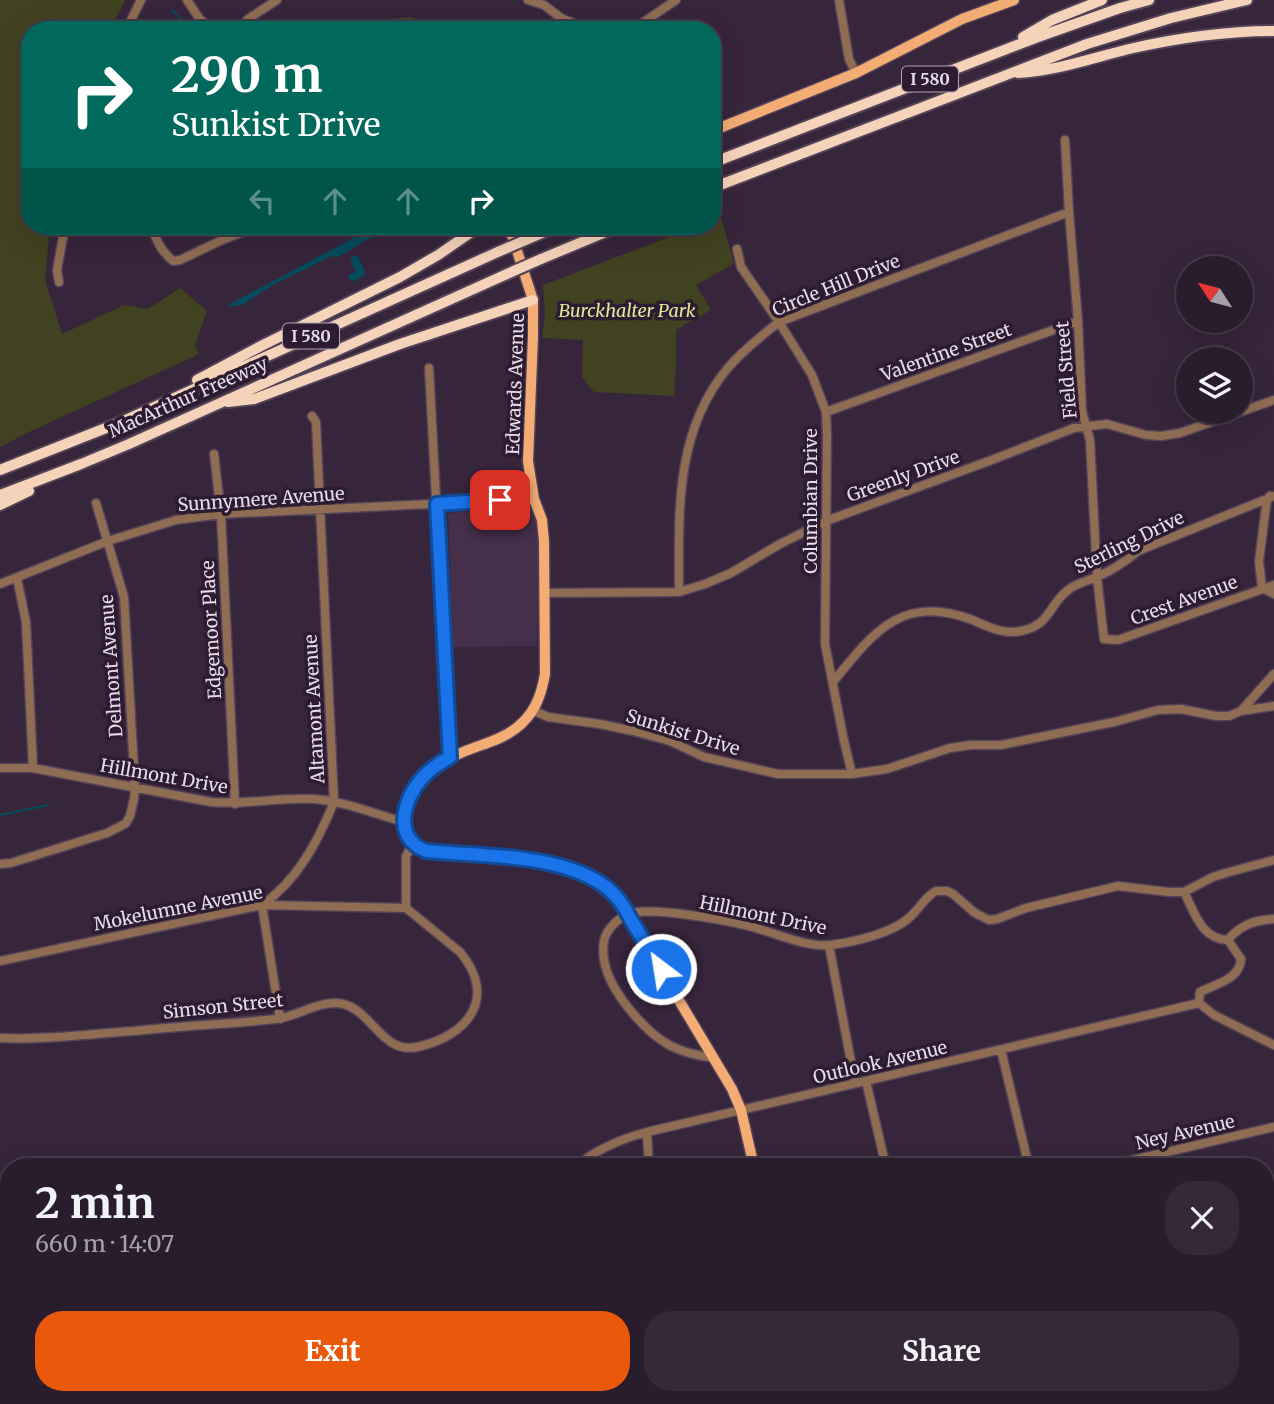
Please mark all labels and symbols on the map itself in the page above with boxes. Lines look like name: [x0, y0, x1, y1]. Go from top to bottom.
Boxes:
road number: I 580: [902, 66, 958, 92]
street label: Circle Hill Drive: [769, 249, 903, 321]
north arrow: [1176, 256, 1253, 332]
park label: Burckhalter Park: [558, 299, 696, 322]
street label: Edwards Avenue: [501, 313, 529, 455]
street label: Valentine Street: [877, 318, 1015, 387]
street label: Field Street: [1050, 320, 1082, 420]
road number: I 580: [283, 324, 339, 348]
street label: MacArthur Freeway: [105, 351, 272, 442]
street label: Columbian Drive: [799, 428, 822, 574]
street label: Greenly Drive: [844, 445, 962, 507]
pin: [470, 470, 530, 530]
street label: Sunnymere Avenue: [177, 482, 345, 516]
street label: Sterling Drive: [1070, 506, 1188, 578]
street label: Edgemoor Place: [196, 560, 226, 700]
street label: Crest Avenue: [1127, 570, 1241, 630]
street label: Delmont Avenue: [95, 594, 127, 738]
street label: Altamont Avenue: [299, 634, 329, 785]
street label: Sunkist Drive: [623, 704, 743, 760]
street label: Hillmont Drive: [98, 753, 230, 799]
street label: Mokelumne Avenue: [92, 880, 264, 936]
street label: Hillmont Drive: [697, 890, 829, 940]
position arrow: [624, 932, 698, 1006]
street label: Simson Street: [162, 988, 284, 1024]
street label: Outlook Avenue: [811, 1035, 949, 1089]
street label: Ney Avenue: [1133, 1109, 1237, 1155]

